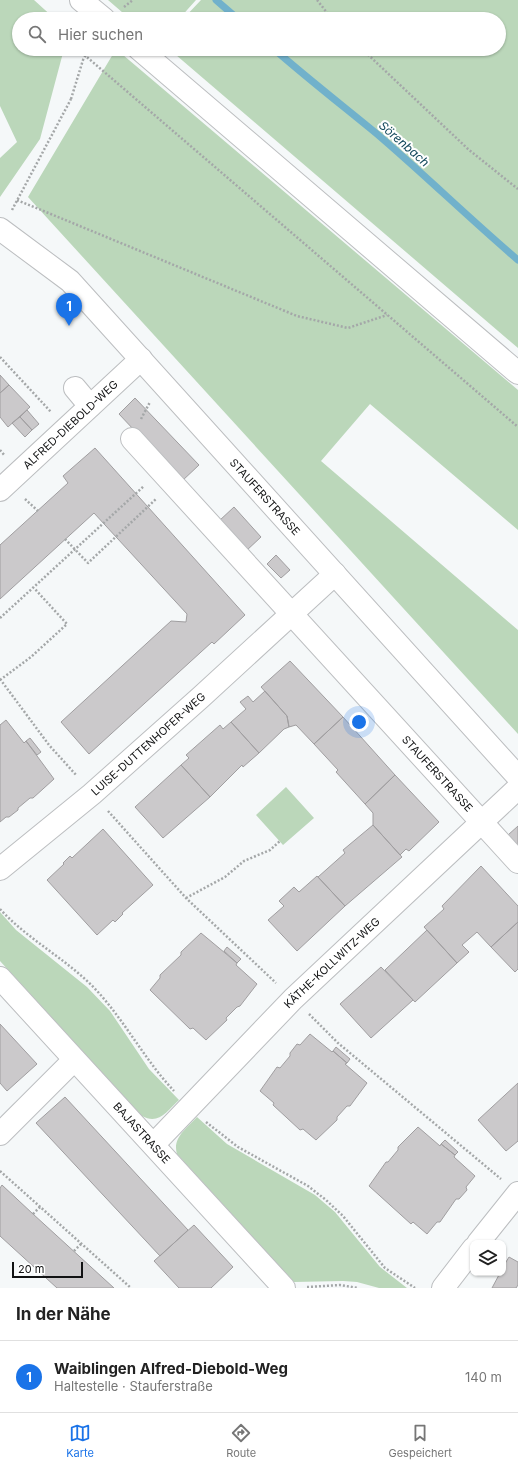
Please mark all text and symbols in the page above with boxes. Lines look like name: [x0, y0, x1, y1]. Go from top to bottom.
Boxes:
search box: [12, 12, 506, 56]
icon: search: [26, 23, 48, 45]
text: Hier suchen: [58, 25, 143, 44]
water label: Sörenbach: [376, 118, 433, 170]
pin: 1: [56, 293, 82, 326]
street label: ALFRED-DIEBOLD-WEG: [20, 377, 121, 472]
street label: STAUFERSTRASSE: [227, 456, 303, 538]
street label: LUISE-DUTTENHOFER-WEG: [88, 689, 208, 799]
your location: [349, 712, 369, 732]
street label: STAUFERSTRASSE: [399, 732, 476, 815]
street label: KÄTHE-KOLLWITZ-WEG: [281, 914, 383, 1011]
street label: BAJASTRASSE: [110, 1099, 173, 1166]
map controls: [470, 1240, 506, 1276]
button: layers: [470, 1240, 506, 1276]
scale bar: [12, 1260, 83, 1279]
text: 20 m: [18, 1262, 44, 1276]
text: In der Nähe: [16, 1304, 111, 1324]
text: Waiblingen Alfred-Diebold-Weg: [54, 1359, 288, 1378]
text: 1: [26, 1369, 32, 1385]
text: 140 m: [465, 1369, 502, 1385]
text: Haltestelle · Stauferstraße: [54, 1378, 213, 1394]
tab: Karte: [66, 1422, 94, 1460]
tab: Route: [226, 1422, 256, 1460]
tab: Gespeichert: [388, 1422, 452, 1460]

